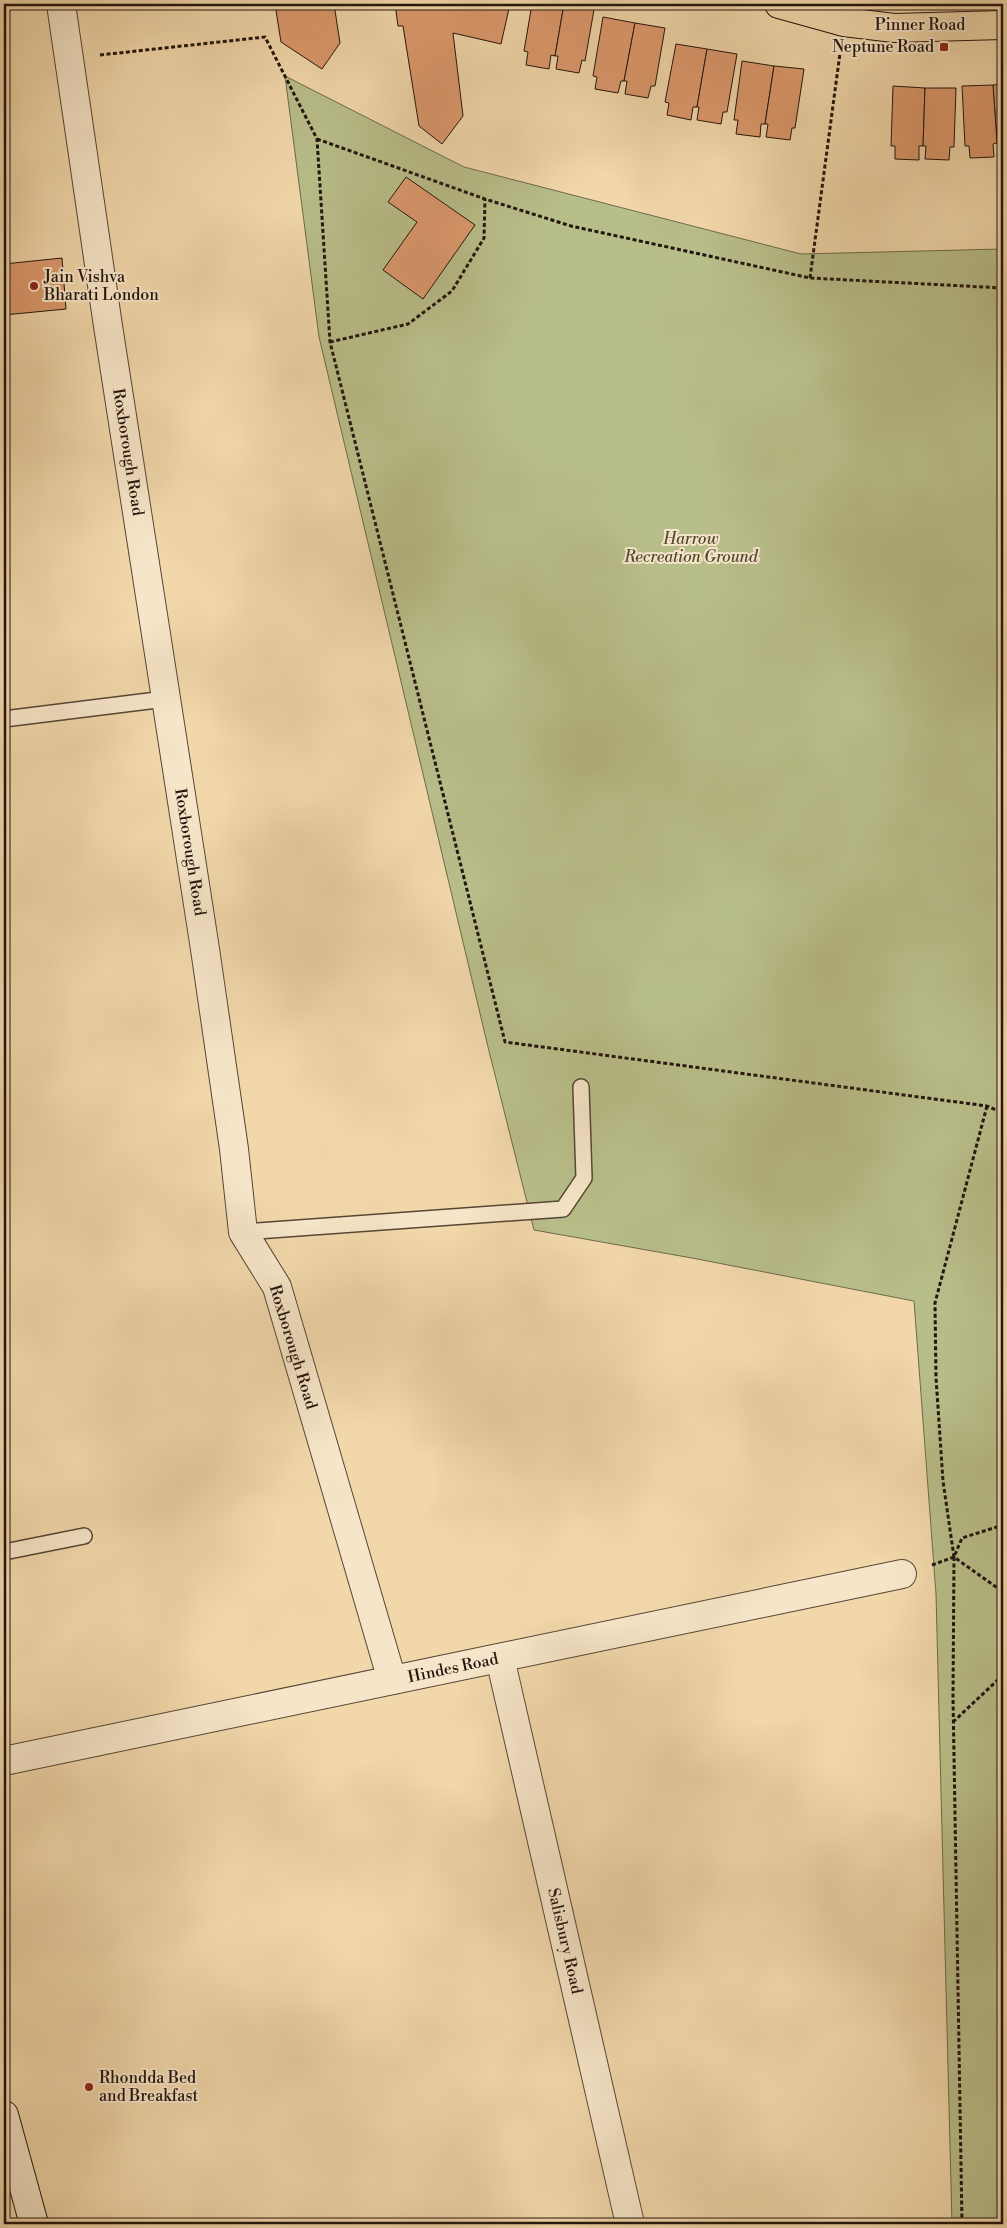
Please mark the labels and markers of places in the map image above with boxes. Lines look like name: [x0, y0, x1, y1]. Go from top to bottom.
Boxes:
place label: Neptune Road: [832, 37, 934, 57]
marker: Neptune Road: [938, 41, 950, 53]
place label: Jain Vishva Bharati London: [43, 267, 159, 305]
marker: Jain Vishva Bharati London: [28, 280, 40, 292]
place label: Rhondda Bed and Breakfast: [99, 2068, 199, 2106]
marker: Rhondda Bed and Breakfast: [83, 2081, 95, 2093]

